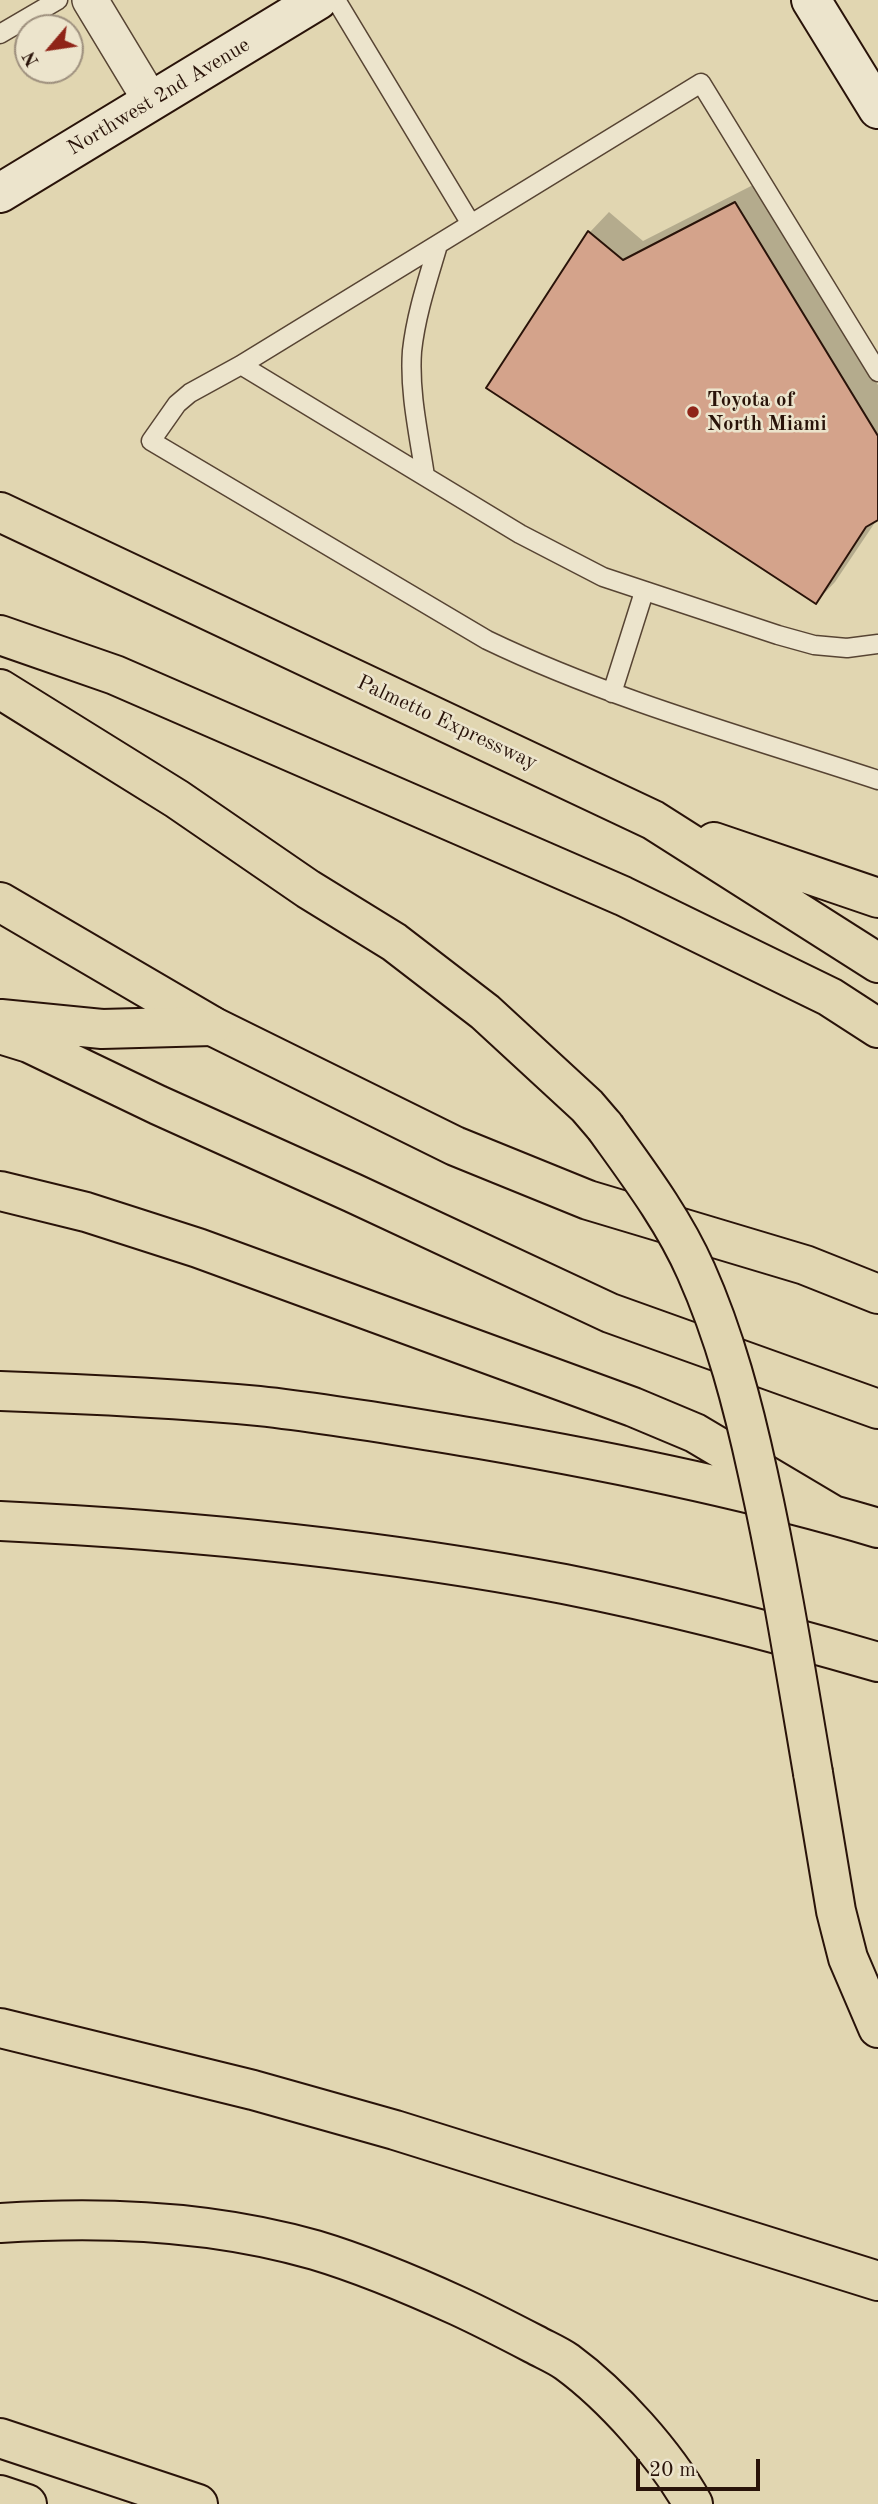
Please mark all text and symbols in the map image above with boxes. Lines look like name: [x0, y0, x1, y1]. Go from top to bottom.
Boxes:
north arrow: [14, 14, 84, 84]
street label: Northwest 2nd Avenue: [63, 33, 255, 161]
text: N: [20, 47, 44, 69]
place label: Toyota of North Miami: [707, 387, 827, 437]
marker: Toyota of North Miami: [685, 404, 701, 420]
street label: Palmetto Expressway: [353, 670, 541, 776]
scale bar: [640, 2444, 764, 2488]
text: 20 m: [649, 2460, 696, 2481]

